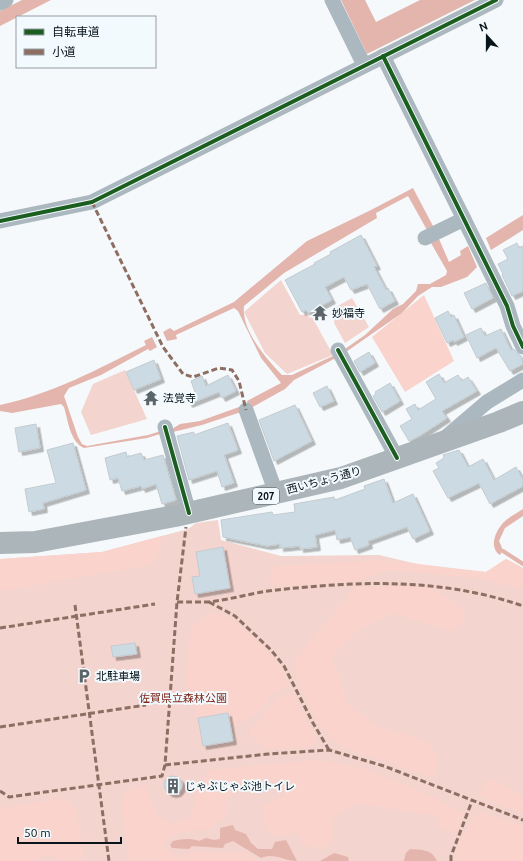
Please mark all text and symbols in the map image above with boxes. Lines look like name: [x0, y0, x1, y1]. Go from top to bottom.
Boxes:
legend: [16, 16, 156, 68]
north arrow: [467, 16, 507, 56]
text: N: [477, 20, 489, 34]
text: 自転車道: [52, 25, 100, 38]
text: 小道: [52, 45, 76, 58]
temple icon: 妙福寺: [311, 304, 329, 322]
place label: 妙福寺: [332, 307, 365, 319]
temple icon: 法覚寺: [142, 389, 160, 407]
place label: 法覚寺: [163, 392, 196, 404]
street label: 西いちょう通り: [285, 464, 363, 496]
road number: 207: [253, 488, 279, 504]
parking icon: 北駐車場: [75, 667, 93, 685]
place label: 北駐車場: [96, 670, 140, 682]
park label: 佐賀県立森林公園: [139, 692, 227, 704]
building icon: じゃぶじゃぶ池トイレ: [164, 777, 182, 795]
place label: じゃぶじゃぶ池トイレ: [185, 780, 295, 792]
scale bar: [18, 819, 121, 845]
text: 50 m: [24, 826, 51, 839]

